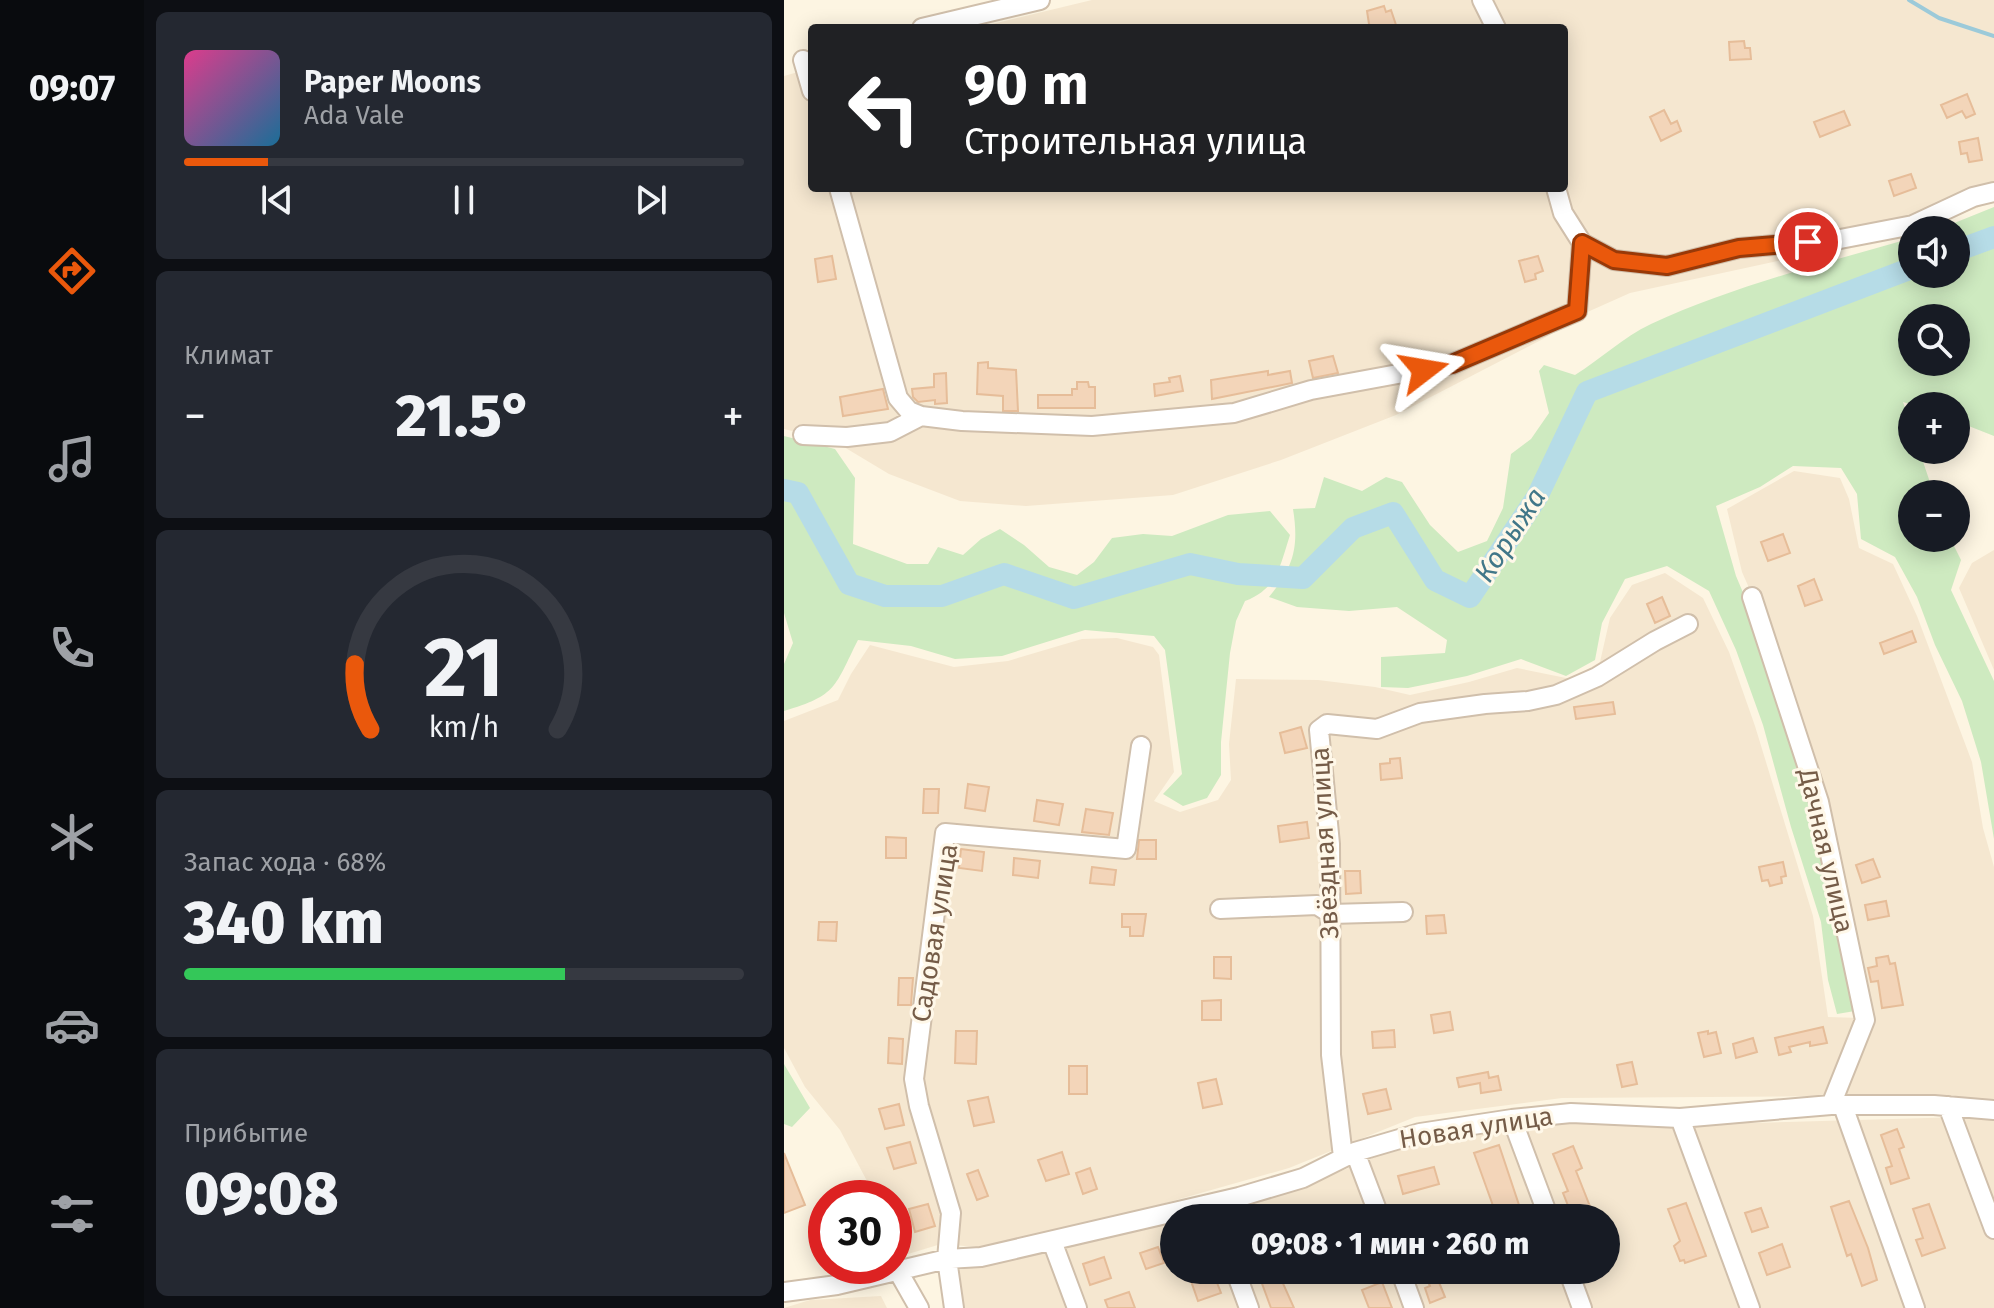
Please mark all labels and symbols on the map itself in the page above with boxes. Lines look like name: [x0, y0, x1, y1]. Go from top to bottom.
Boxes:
pin: [1774, 208, 1842, 276]
position arrow: [1382, 328, 1466, 412]
water label: Корыжа: [1467, 482, 1553, 588]
street label: Звёздная улица: [1304, 746, 1346, 940]
street label: Дачная улица: [1792, 765, 1860, 936]
street label: Садовая улица: [906, 842, 964, 1024]
street label: Новая улица: [1397, 1101, 1555, 1155]
speed limit sign: 30: [808, 1180, 912, 1284]

